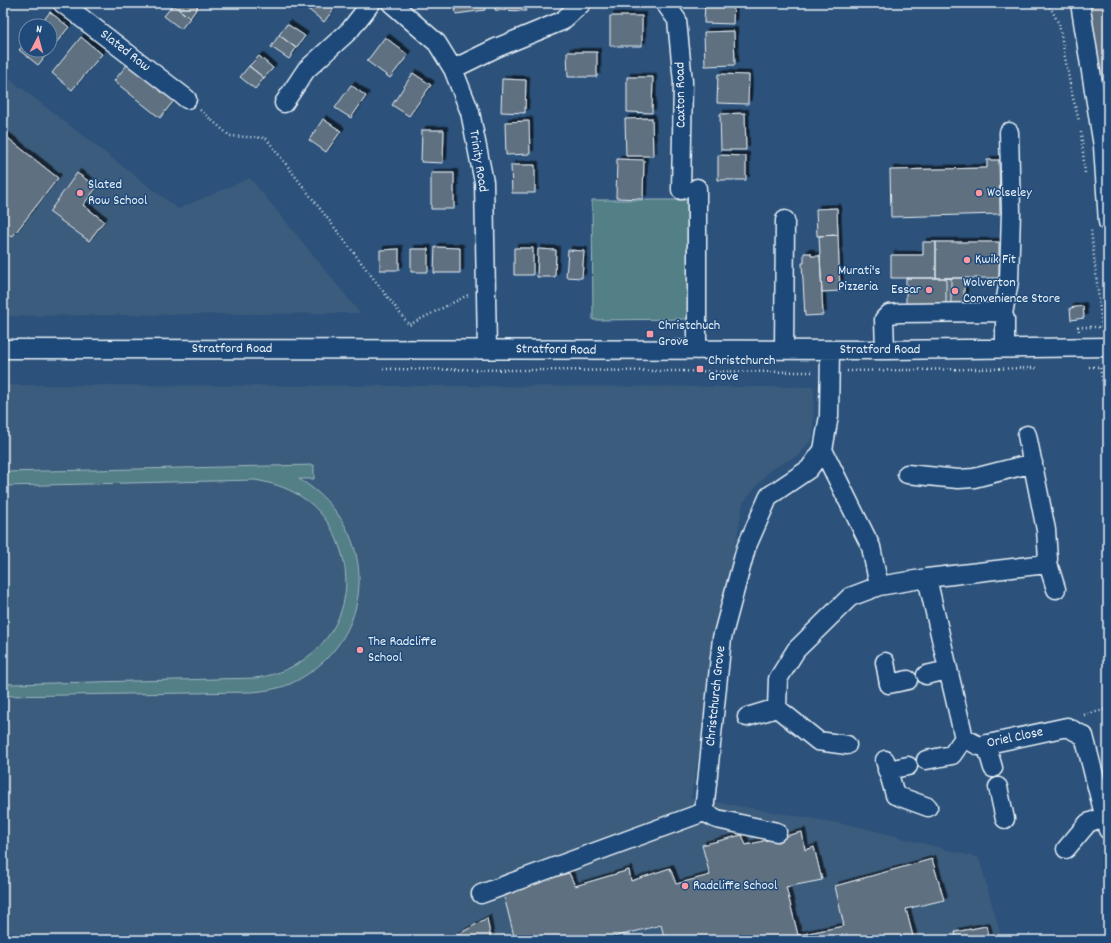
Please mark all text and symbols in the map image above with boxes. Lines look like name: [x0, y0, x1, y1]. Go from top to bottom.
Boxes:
north arrow: [18, 18, 58, 58]
text: N: [35, 22, 43, 38]
street label: Slated Row: [96, 25, 154, 77]
street label: Caxton Road: [670, 62, 692, 128]
street label: Trinity Road: [463, 129, 493, 193]
place label: Slated Row School: [88, 175, 148, 211]
place label: Wolseley: [987, 183, 1032, 203]
marker: Slated Row School: [75, 188, 85, 198]
marker: Wolseley: [974, 188, 984, 198]
place label: Kwik Fit: [975, 250, 1016, 270]
marker: Kwik Fit: [962, 255, 972, 265]
place label: Murati's Pizzeria: [838, 261, 880, 297]
place label: Wolverton Convenience Store: [963, 273, 1060, 309]
marker: Murati's Pizzeria: [825, 274, 835, 284]
place label: Essar: [891, 280, 922, 300]
marker: Essar: [924, 285, 934, 295]
marker: Wolverton Convenience Store: [950, 286, 960, 296]
place label: Christchuch Grove: [658, 316, 720, 352]
marker: Christchuch Grove: [645, 329, 655, 339]
street label: Stratford Road: [192, 339, 272, 359]
street label: Stratford Road: [516, 339, 596, 361]
street label: Stratford Road: [840, 340, 920, 360]
place label: Christchurch Grove: [708, 351, 775, 387]
marker: Christchurch Grove: [695, 364, 705, 374]
place label: The Radcliffe School: [368, 632, 437, 668]
marker: The Radcliffe School: [355, 645, 365, 655]
street label: Christchurch Grove: [701, 645, 731, 747]
street label: Oriel Close: [985, 722, 1045, 754]
place label: Radcliffe School: [693, 876, 778, 896]
marker: Radcliffe School: [680, 881, 690, 891]

